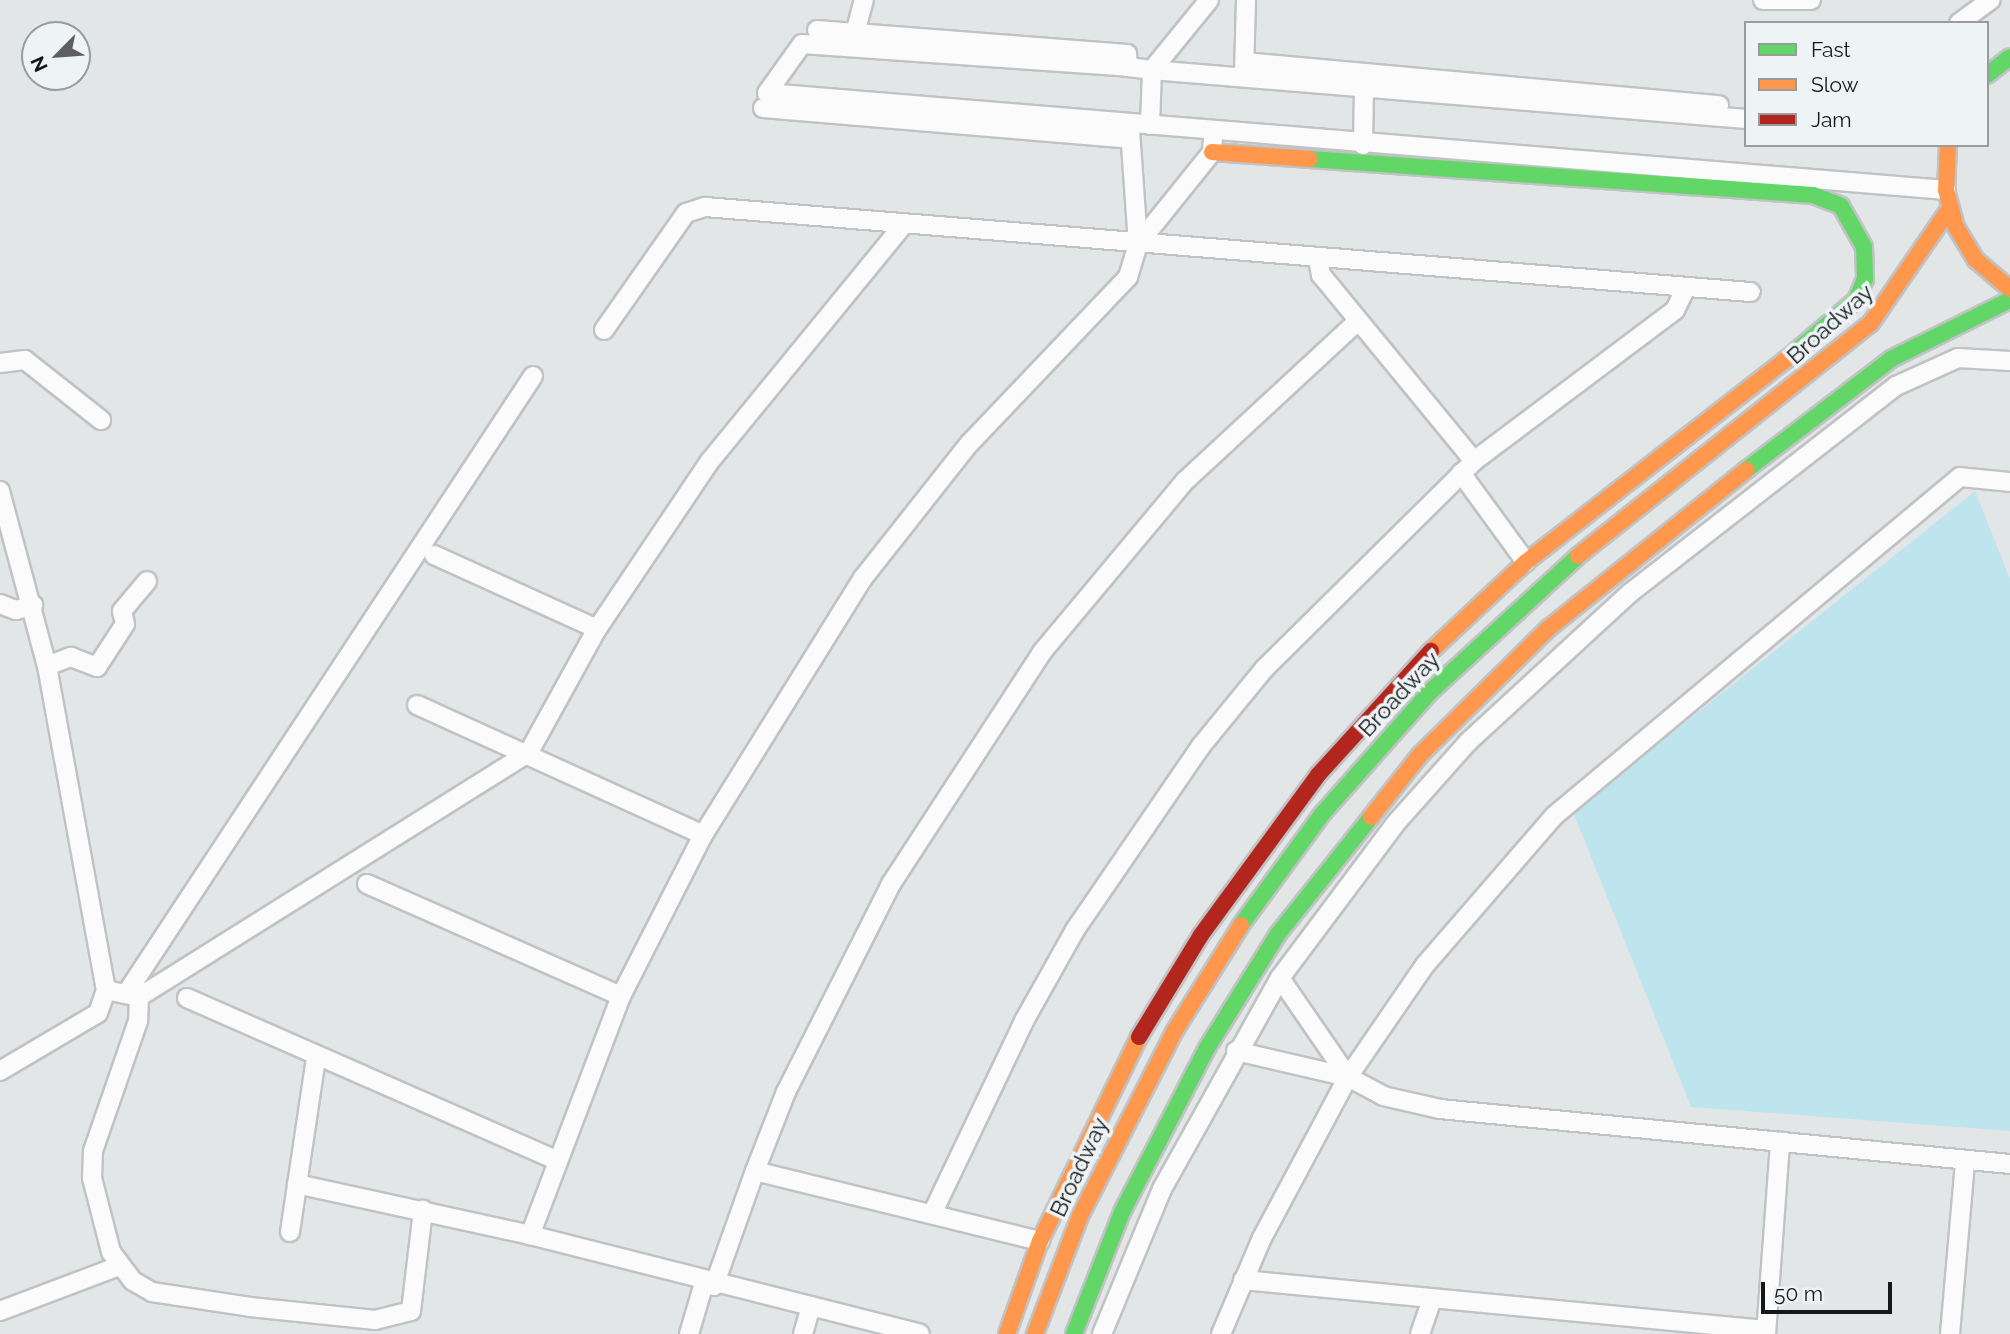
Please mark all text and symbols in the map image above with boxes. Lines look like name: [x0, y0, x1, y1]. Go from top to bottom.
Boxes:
north arrow: [21, 21, 91, 91]
legend: [1744, 21, 1989, 147]
text: Fast: [1811, 37, 1851, 62]
text: N: [26, 53, 52, 75]
text: Slow: [1811, 72, 1859, 97]
text: Jam: [1811, 107, 1852, 132]
street label: Broadway: [1781, 278, 1879, 370]
street label: Broadway: [1353, 646, 1445, 742]
street label: Broadway: [1044, 1113, 1114, 1221]
scale bar: [1765, 1268, 1896, 1312]
text: 50 m: [1774, 1281, 1823, 1306]

